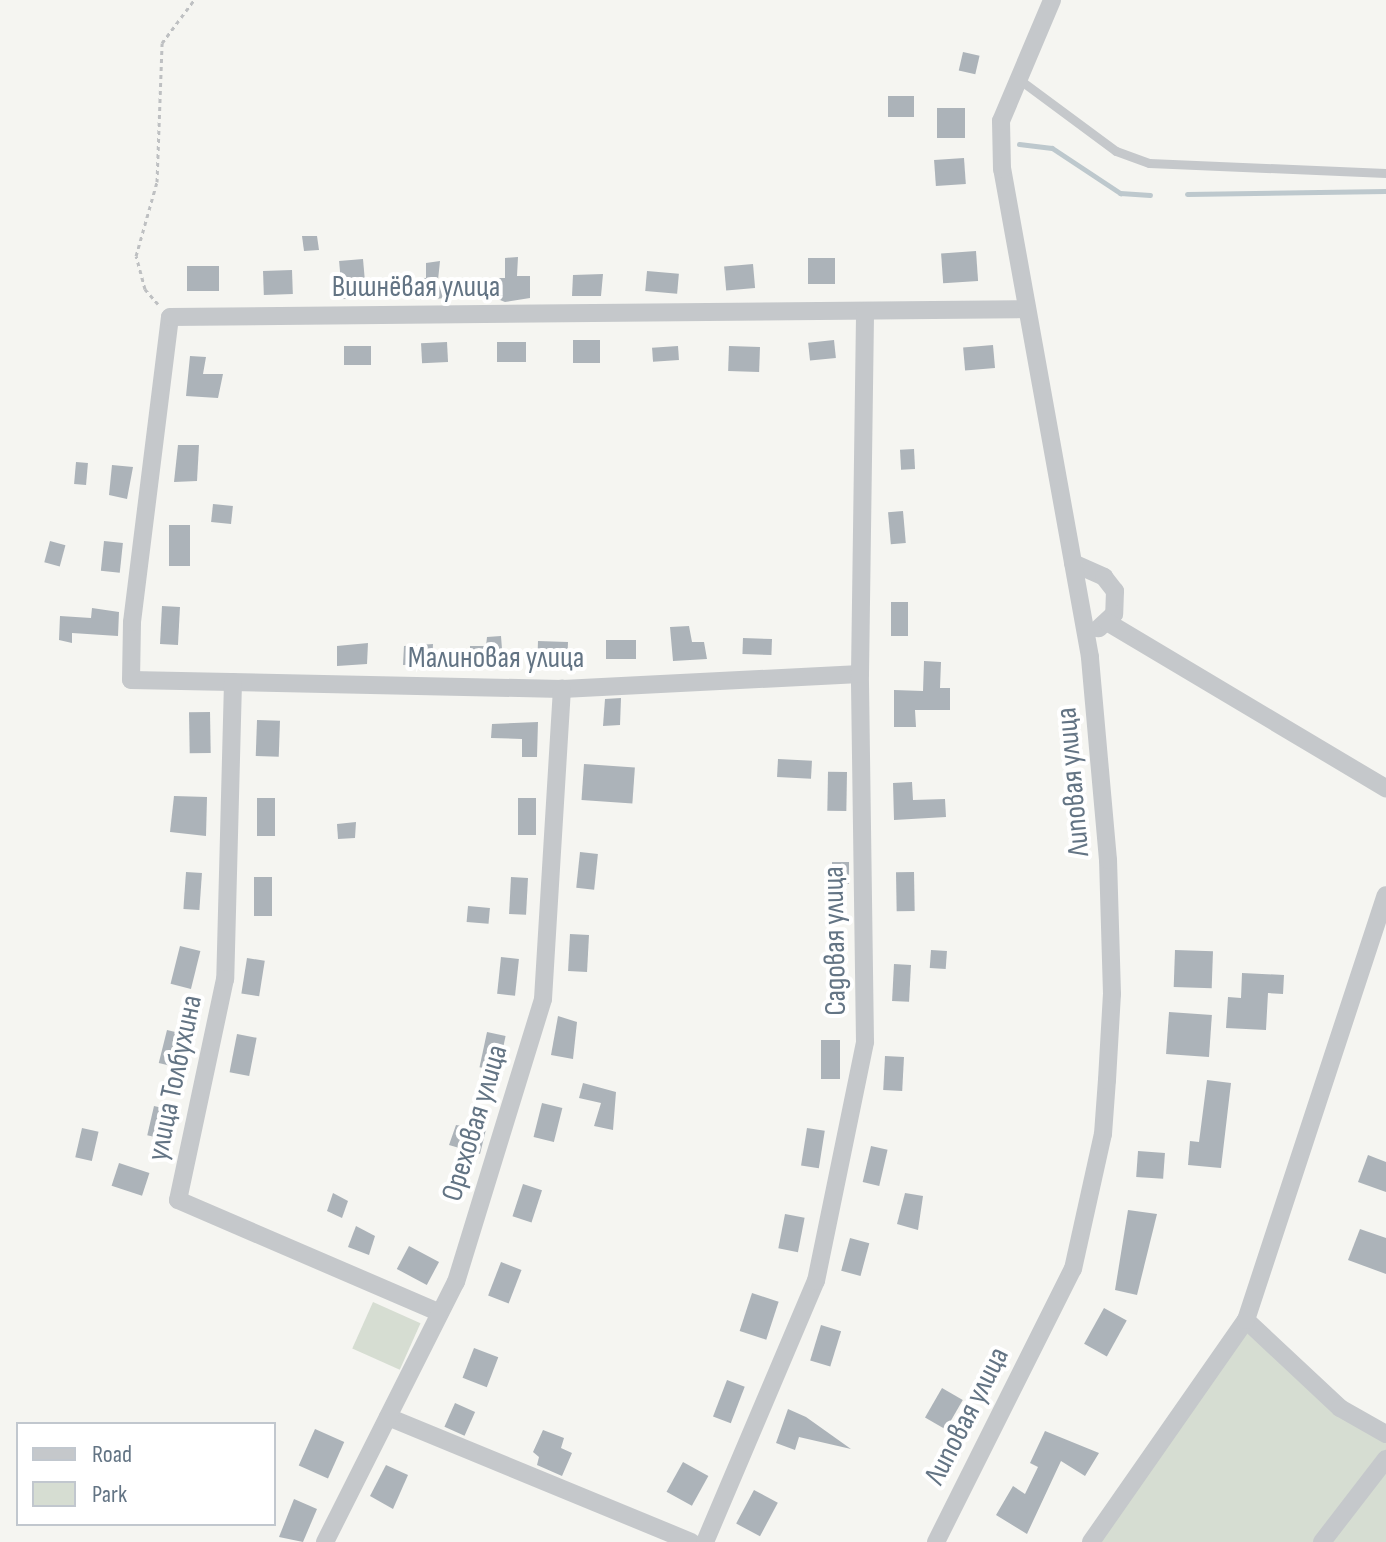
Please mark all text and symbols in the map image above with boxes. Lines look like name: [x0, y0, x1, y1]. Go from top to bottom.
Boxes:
street label: Вишнёвая улица: [332, 269, 500, 305]
street label: Малиновая улица: [408, 640, 584, 676]
street label: Липовая улица: [1049, 706, 1097, 858]
street label: Садовая улица: [816, 866, 854, 1016]
street label: улица Толбухина: [140, 992, 210, 1164]
street label: Ореховая улица: [434, 1041, 516, 1205]
street label: Липовая улица: [917, 1341, 1017, 1491]
legend: [16, 1422, 276, 1526]
text: Road: [92, 1440, 132, 1469]
text: Park: [92, 1480, 127, 1509]

